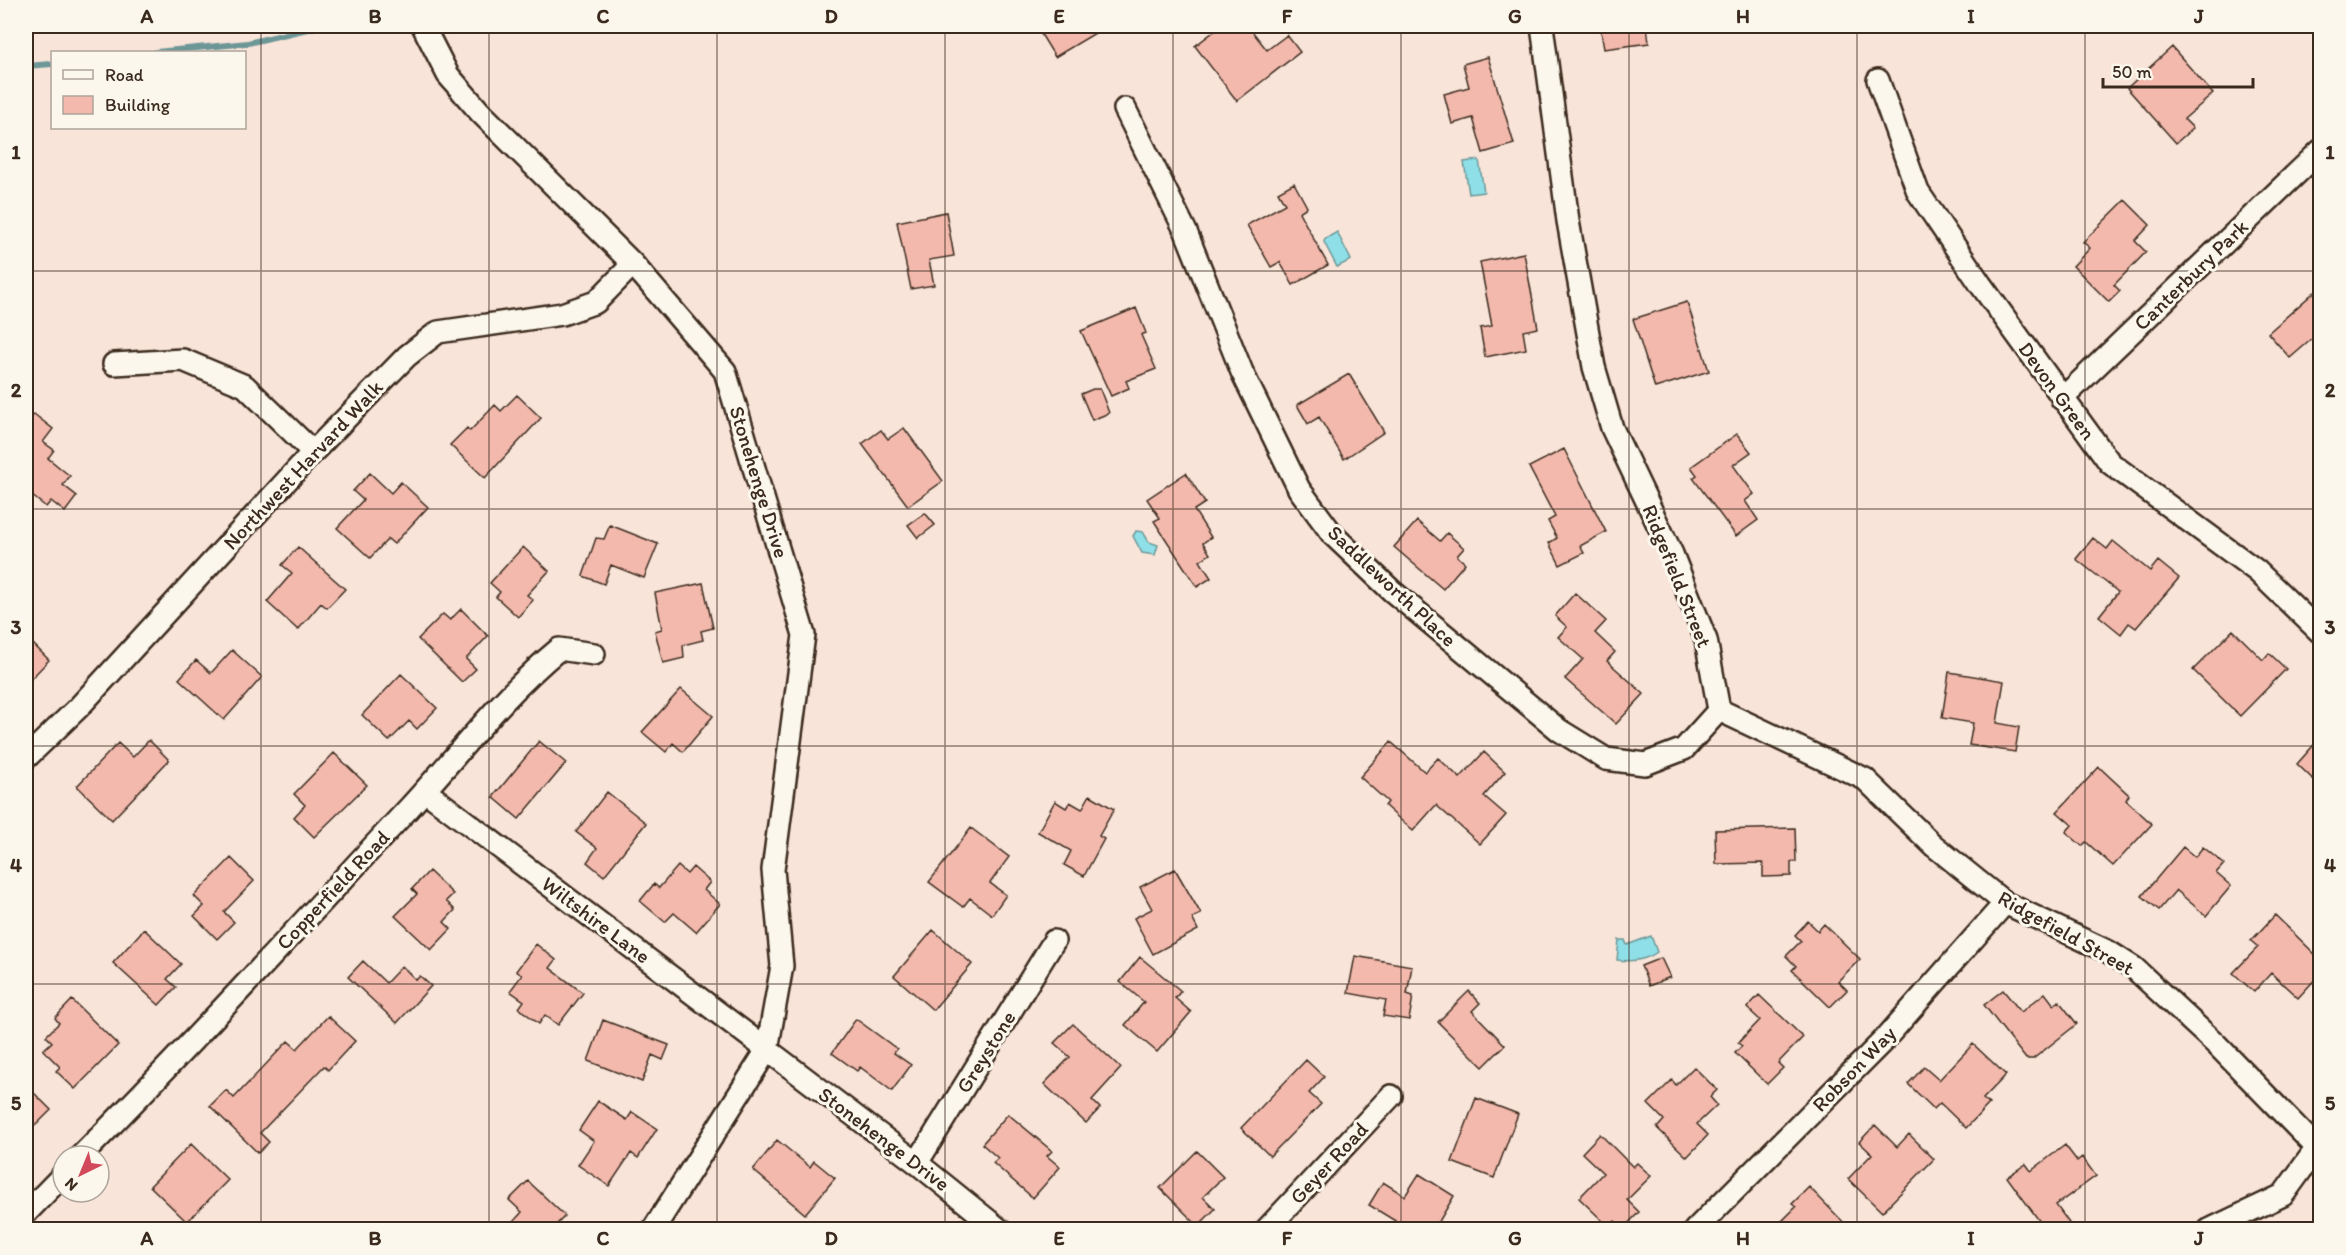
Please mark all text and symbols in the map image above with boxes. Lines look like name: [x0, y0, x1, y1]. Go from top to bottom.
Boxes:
text: A: [140, 4, 154, 28]
text: B: [369, 4, 382, 28]
text: C: [597, 4, 610, 28]
text: D: [824, 4, 838, 28]
text: E: [1053, 4, 1065, 28]
text: F: [1282, 4, 1293, 28]
text: G: [1508, 4, 1522, 28]
text: H: [1736, 4, 1750, 28]
text: I: [1967, 4, 1975, 28]
text: J: [2193, 4, 2204, 28]
legend: [51, 51, 246, 129]
scale bar: [2103, 51, 2253, 89]
text: 50 m: [2112, 61, 2152, 83]
text: Road: [105, 64, 144, 86]
text: Building: [105, 94, 171, 116]
text: 1: [11, 140, 21, 164]
text: 1: [2325, 140, 2335, 164]
street label: Canterbury Park: [2128, 214, 2253, 335]
street label: Devon Green: [2013, 337, 2101, 445]
street label: Northwest Harvard Walk: [218, 375, 388, 555]
text: 2: [11, 378, 22, 402]
text: 2: [2325, 378, 2336, 402]
street label: Stonehenge Drive: [724, 403, 794, 561]
street label: Ridgefield Street: [1637, 501, 1718, 651]
street label: Saddleworth Place: [1323, 520, 1462, 652]
text: 3: [11, 615, 22, 639]
text: 3: [2325, 615, 2336, 639]
street label: Copperfield Road: [271, 824, 395, 955]
text: 4: [10, 853, 22, 877]
text: 4: [2324, 853, 2336, 877]
street label: Wiltshire Lane: [537, 871, 656, 969]
street label: Ridgefield Street: [1994, 885, 2139, 980]
street label: Greystone: [951, 1006, 1021, 1097]
street label: Robson Way: [1807, 1020, 1901, 1117]
street label: Stonehenge Drive: [814, 1081, 955, 1196]
text: 5: [11, 1091, 22, 1115]
text: 5: [2325, 1091, 2336, 1115]
street label: Geyer Road: [1284, 1116, 1373, 1209]
north arrow: [51, 1144, 111, 1204]
text: N: [61, 1174, 82, 1195]
text: A: [140, 1226, 154, 1250]
text: B: [369, 1226, 382, 1250]
text: C: [597, 1226, 610, 1250]
text: D: [824, 1226, 838, 1250]
text: E: [1053, 1226, 1065, 1250]
text: F: [1282, 1226, 1293, 1250]
text: G: [1508, 1226, 1522, 1250]
text: H: [1736, 1226, 1750, 1250]
text: I: [1967, 1226, 1975, 1250]
text: J: [2193, 1226, 2204, 1250]

